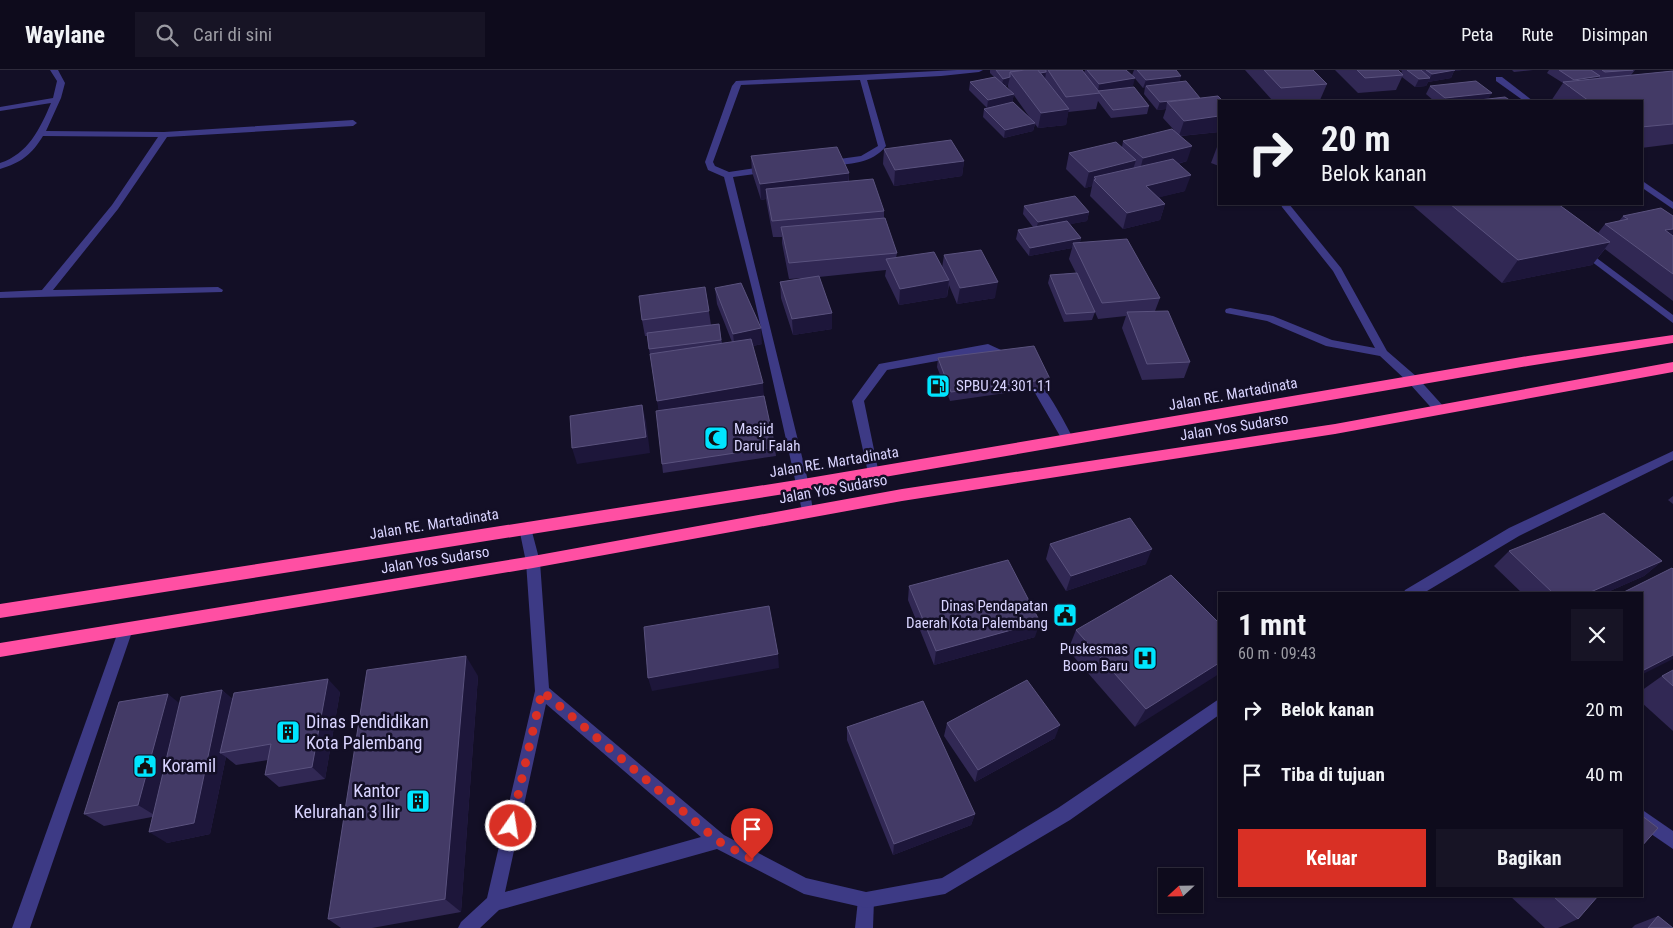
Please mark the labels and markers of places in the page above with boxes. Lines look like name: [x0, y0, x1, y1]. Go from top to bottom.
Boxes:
fuel station icon: SPBU 24.301.11: [925, 373, 951, 399]
place label: SPBU 24.301.11: [956, 377, 1052, 395]
place label: Masjid Darul Falah: [734, 420, 800, 455]
mosque icon: Masjid Darul Falah: [703, 425, 729, 451]
place label: Dinas Pendapatan Daerah Kota Palembang: [906, 597, 1048, 632]
public building icon: Dinas Pendapatan Daerah Kota Palembang: [1052, 602, 1078, 628]
place label: Puskesmas Boom Baru: [1060, 640, 1128, 675]
hospital icon: Puskesmas Boom Baru: [1132, 645, 1158, 671]
place label: Dinas Pendidikan Kota Palembang: [306, 711, 429, 753]
building icon: Dinas Pendidikan Kota Palembang: [275, 719, 301, 745]
public building icon: Koramil: [132, 753, 158, 779]
place label: Koramil: [162, 755, 216, 776]
place label: Kantor Kelurahan 3 Ilir: [294, 780, 401, 822]
building icon: Kantor Kelurahan 3 Ilir: [405, 788, 431, 814]
pin: [731, 808, 773, 859]

